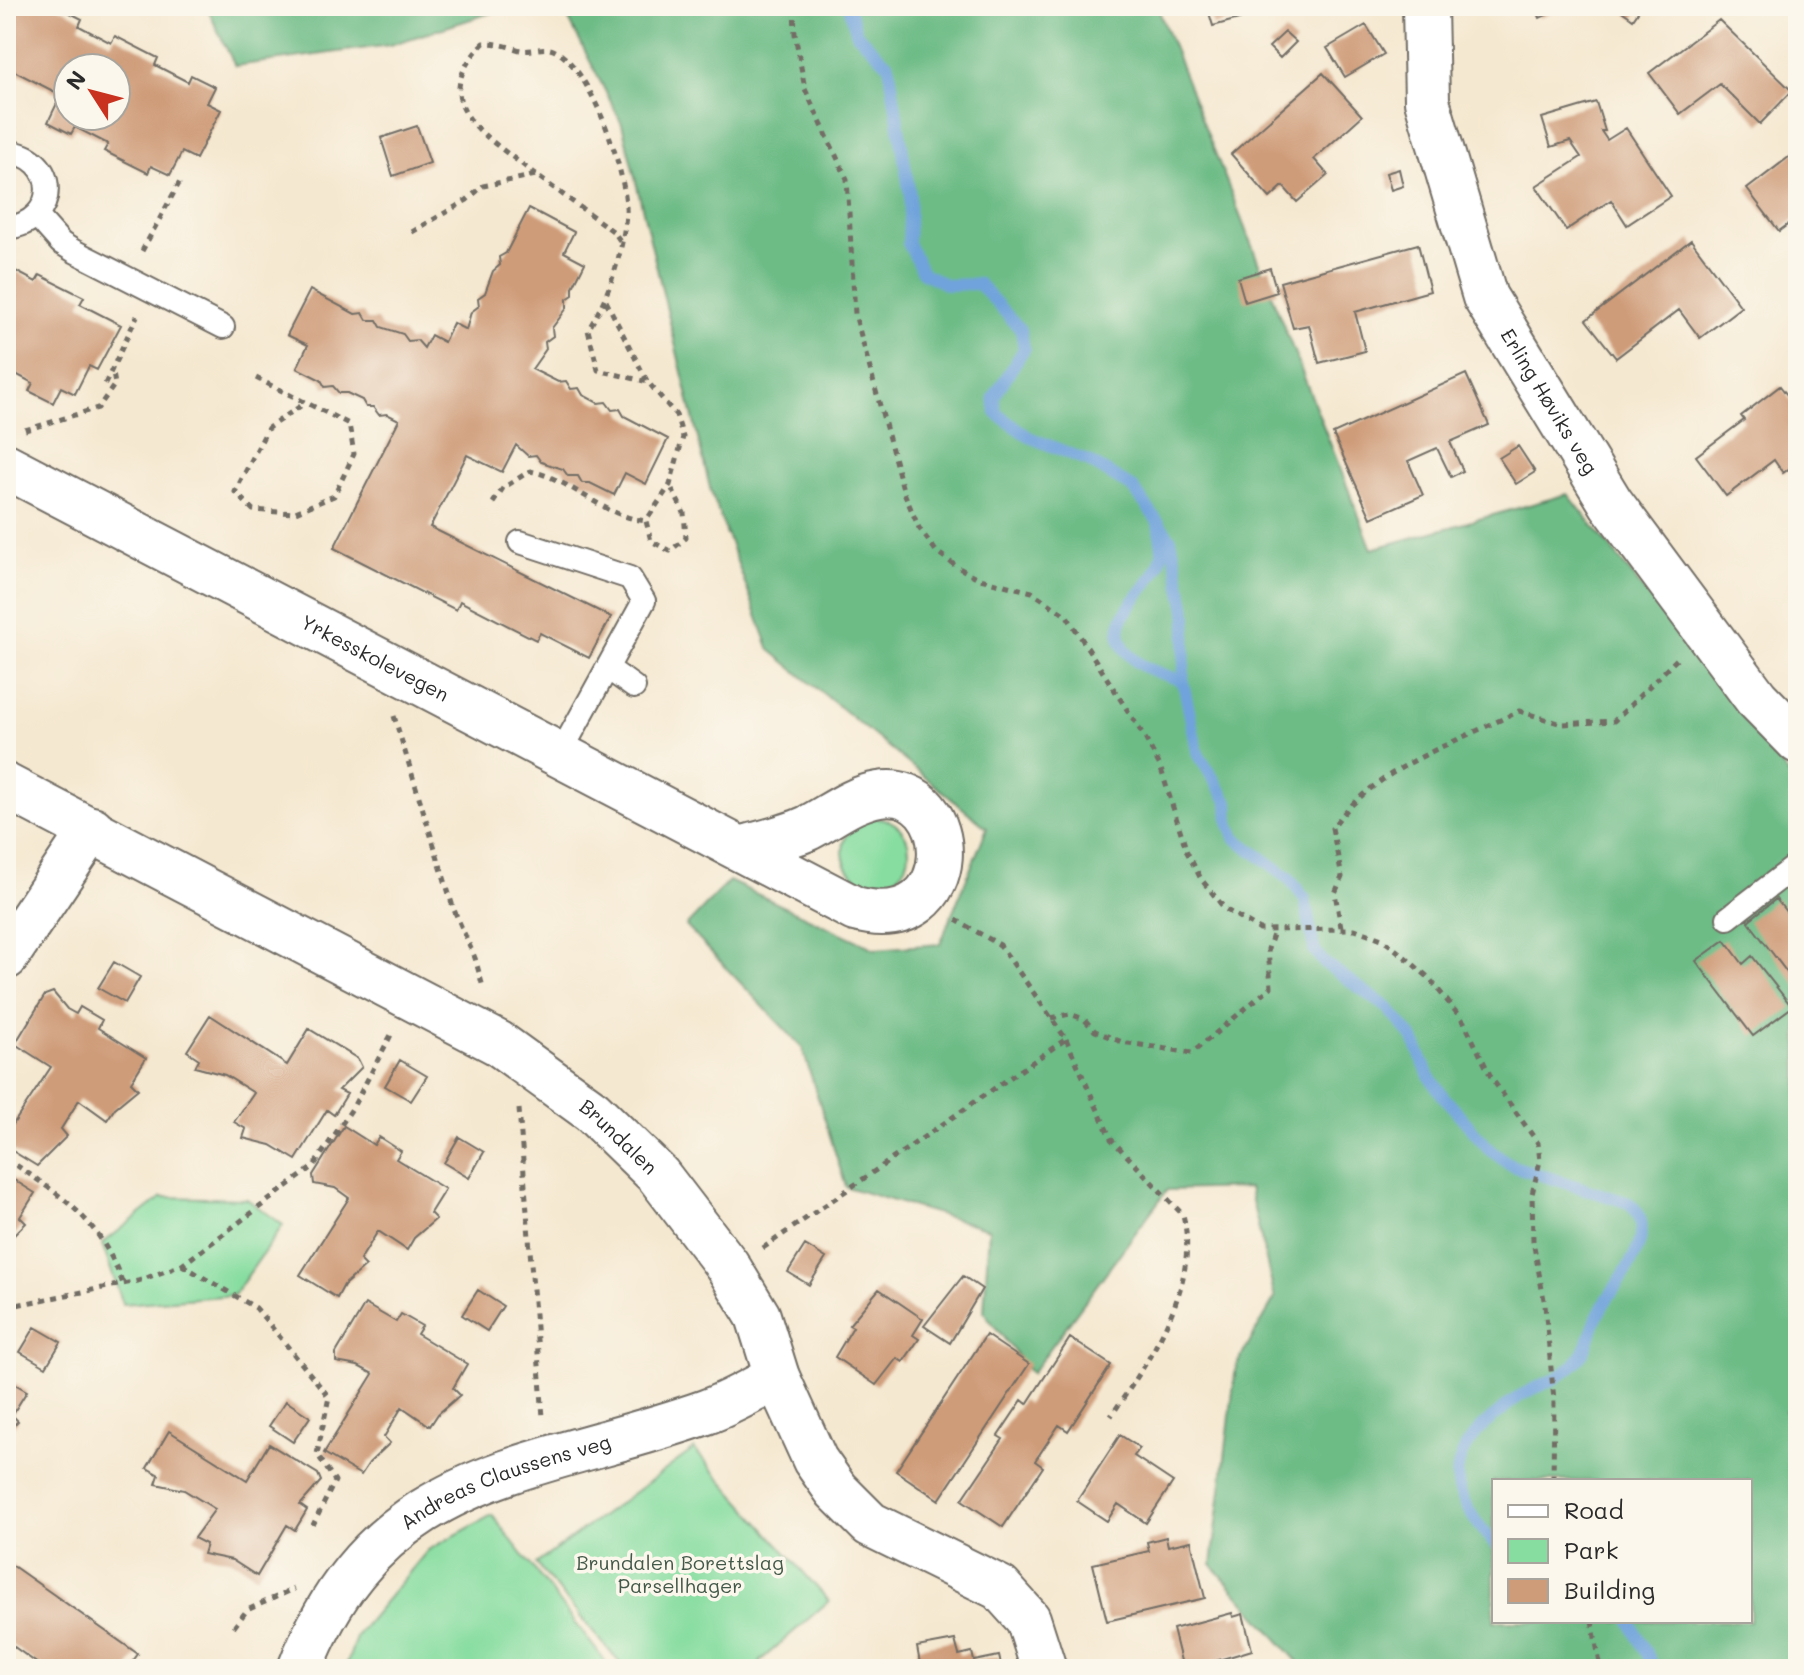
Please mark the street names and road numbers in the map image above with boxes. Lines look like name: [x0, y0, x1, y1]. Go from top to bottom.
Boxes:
street label: Erling Høviks veg: [1495, 323, 1604, 479]
street label: Yrkesskolevegen: [297, 608, 454, 707]
street label: Brundalen: [575, 1093, 663, 1179]
street label: Andreas Claussens veg: [395, 1428, 613, 1535]

